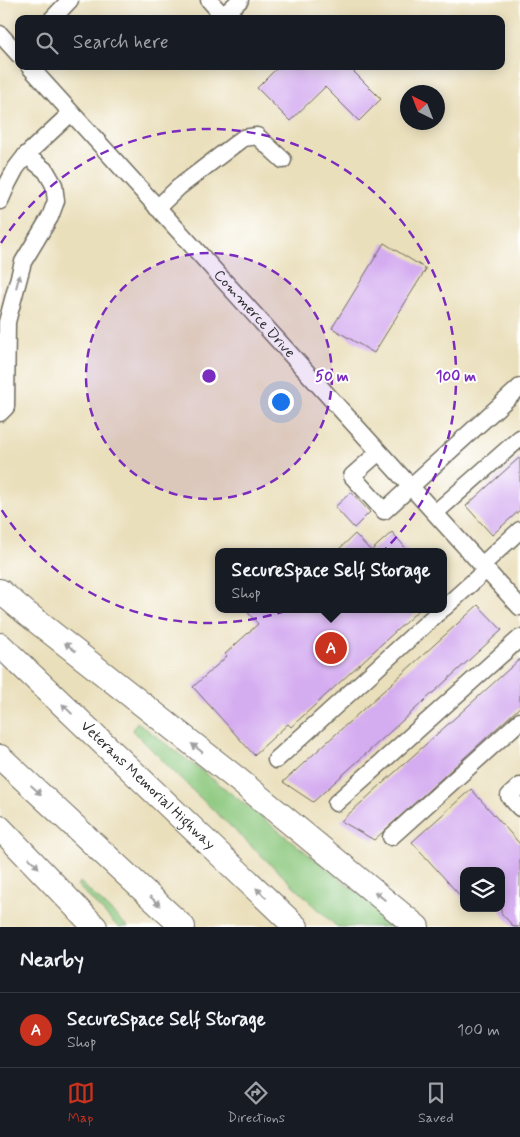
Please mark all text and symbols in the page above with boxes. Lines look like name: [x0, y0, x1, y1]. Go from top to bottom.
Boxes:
search box: [15, 15, 505, 70]
icon: search: [33, 29, 61, 57]
text: Search here: [73, 30, 169, 55]
north arrow: [400, 85, 445, 130]
street label: Commerce Drive: [209, 266, 300, 363]
one-way arrow: [14, 273, 22, 288]
centre of rings: [200, 367, 218, 385]
text: 50 m: [315, 367, 349, 387]
text: 100 m: [436, 367, 476, 387]
your location: [268, 389, 294, 415]
popup: [215, 548, 447, 613]
text: SecureSpace Self Storage: [232, 558, 430, 583]
text: Shop: [232, 583, 261, 604]
pin: A: [315, 629, 347, 667]
one-way arrow: [64, 642, 77, 653]
one-way arrow: [62, 703, 74, 715]
street label: Veterans Memorial Highway: [76, 717, 220, 855]
one-way arrow: [191, 742, 204, 753]
one-way arrow: [29, 784, 41, 796]
one-way arrow: [28, 857, 40, 869]
map controls: [460, 867, 505, 912]
button: layers: [460, 867, 505, 912]
one-way arrow: [255, 887, 267, 899]
one-way arrow: [373, 891, 386, 902]
one-way arrow: [148, 895, 160, 907]
text: Nearby: [20, 946, 84, 974]
text: SecureSpace Self Storage: [67, 1007, 266, 1032]
text: A: [31, 1020, 41, 1041]
text: 100 m: [457, 1020, 500, 1041]
text: Shop: [67, 1032, 96, 1053]
tab: Map: [67, 1079, 95, 1127]
tab: Directions: [228, 1079, 285, 1127]
tab: Saved: [418, 1079, 453, 1127]

